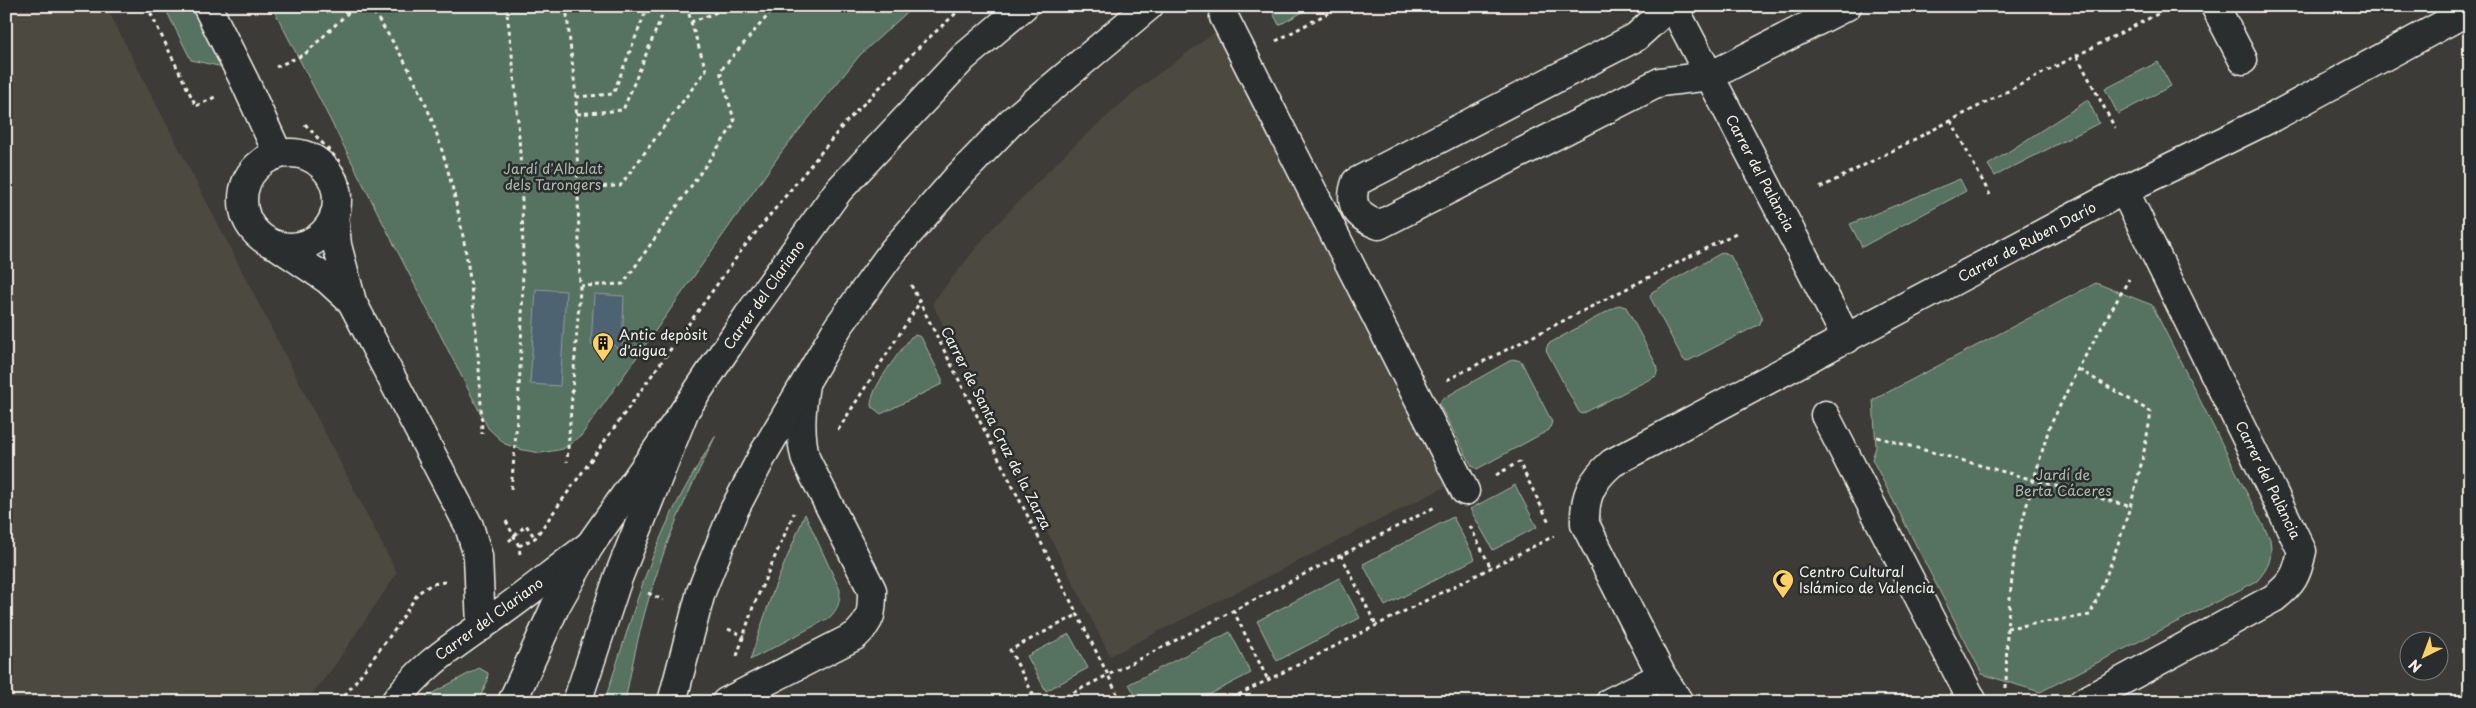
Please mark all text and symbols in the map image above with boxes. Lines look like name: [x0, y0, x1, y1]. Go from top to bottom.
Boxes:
street label: Carrer del Palància: [1721, 111, 1800, 235]
park label: Jardí d'Albalat dels Tarongers: [503, 158, 603, 195]
street label: Carrer de Ruben Darío: [1954, 196, 2100, 287]
street label: Carrer del Clariano: [718, 236, 809, 354]
street label: Carrer de Santa Cruz de la Zarza: [936, 323, 1057, 533]
place label: Antic depòsit d'aigua: [619, 324, 708, 361]
building icon: Antic depòsit d'aigua: [591, 331, 615, 362]
street label: Carrer del Palància: [2231, 417, 2306, 543]
park label: Jardí de Berta Cáceres: [2014, 464, 2112, 501]
place label: Centro Cultural Islámico de Valencia: [1799, 561, 1935, 598]
mosque icon: Centro Cultural Islámico de Valencia: [1771, 568, 1795, 599]
street label: Carrer del Clariano: [430, 572, 547, 665]
north arrow: [2398, 630, 2448, 680]
text: N: [2404, 655, 2426, 678]

